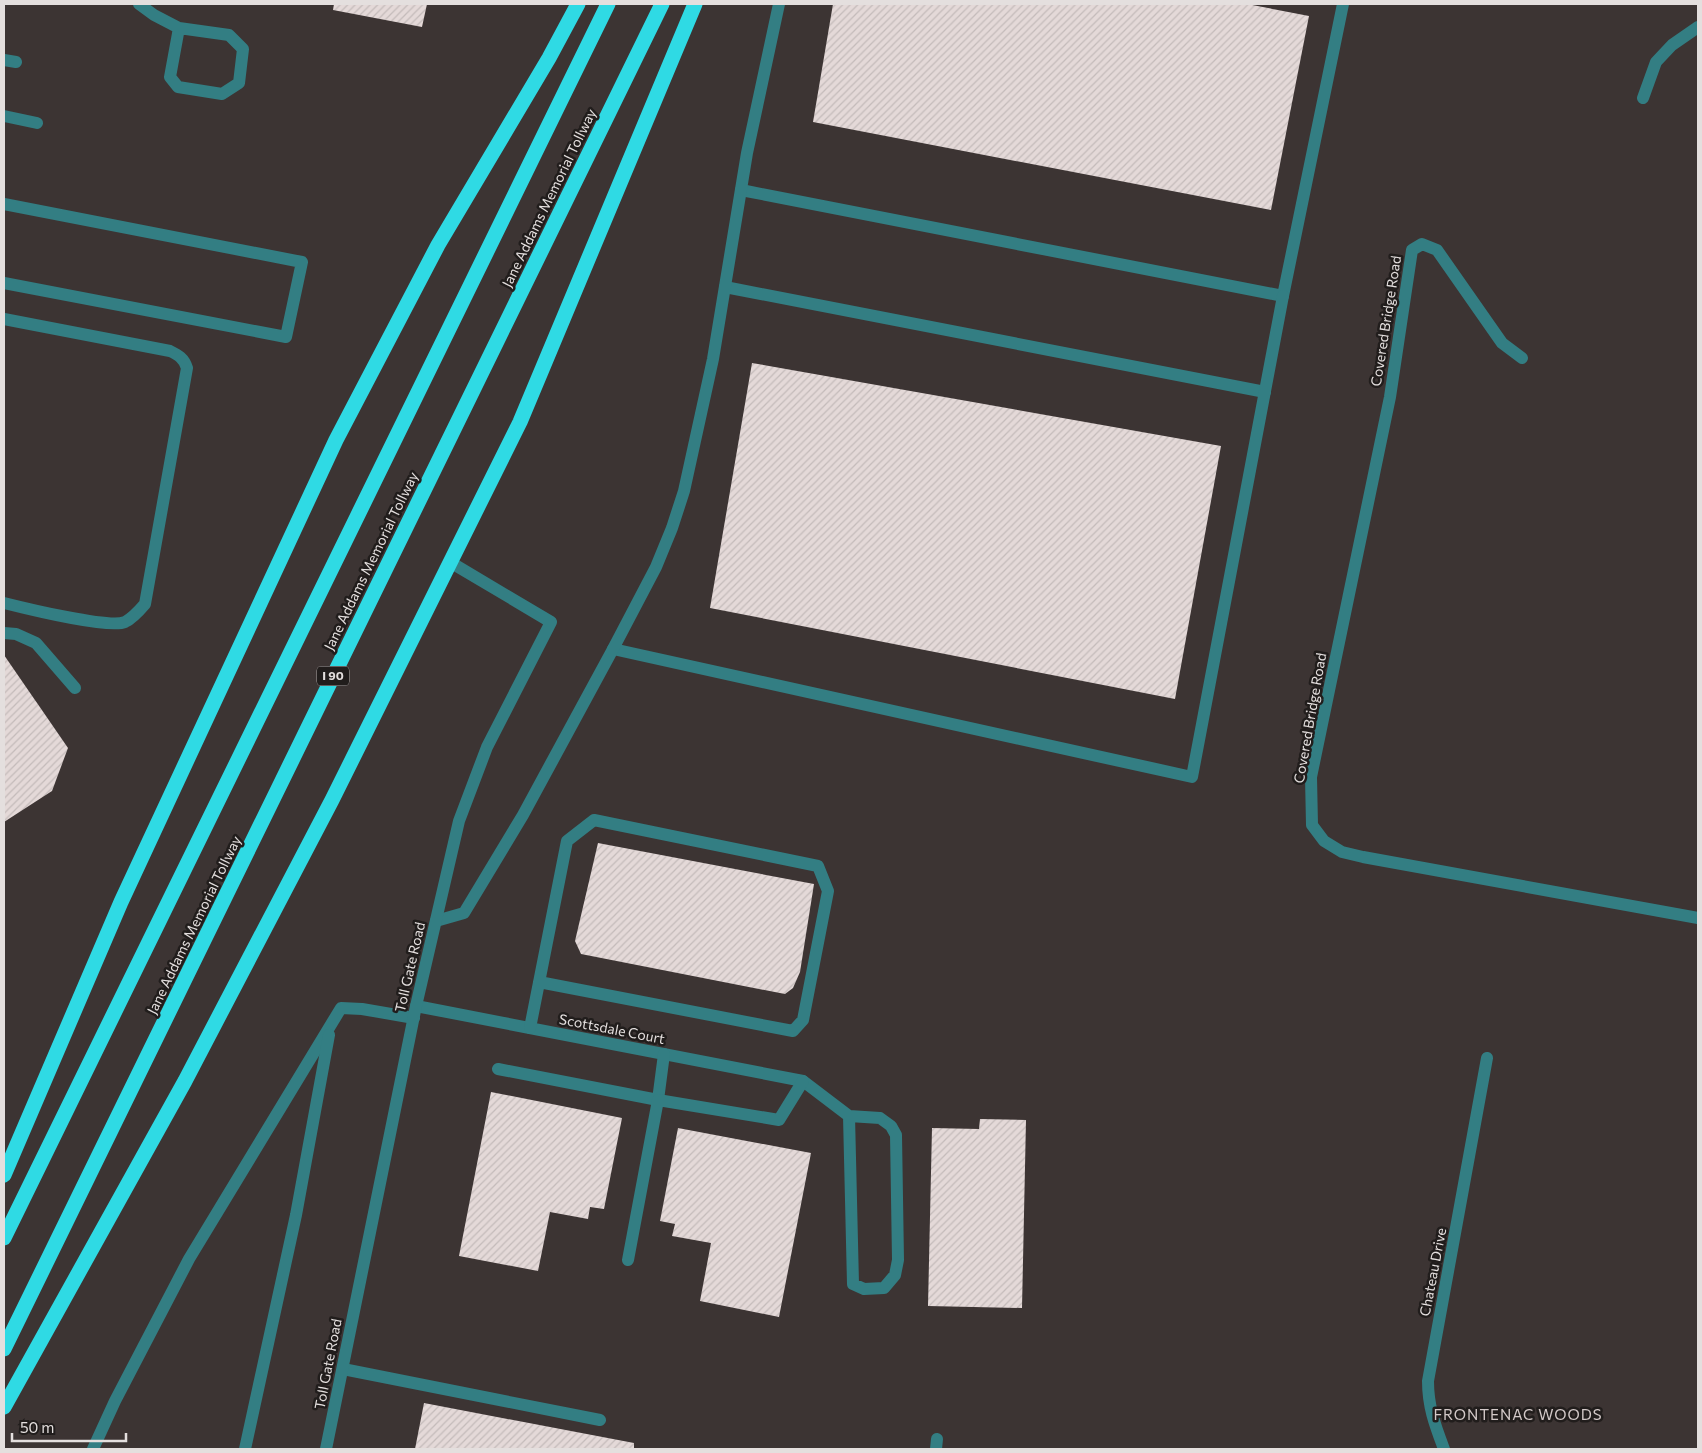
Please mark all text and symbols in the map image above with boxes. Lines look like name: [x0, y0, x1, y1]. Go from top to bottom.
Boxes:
street label: Jane Addams Memorial Tollway: [498, 106, 599, 290]
street label: Covered Bridge Road: [1367, 254, 1404, 387]
street label: Jane Addams Memorial Tollway: [320, 469, 421, 653]
street label: Covered Bridge Road: [1290, 651, 1329, 784]
road number: I 90: [317, 666, 349, 686]
street label: Jane Addams Memorial Tollway: [143, 833, 244, 1017]
street label: Toll Gate Road: [391, 920, 428, 1014]
street label: Scottsdale Court: [558, 1010, 667, 1047]
street label: Chateau Drive: [1416, 1226, 1449, 1318]
street label: Toll Gate Road: [310, 1317, 345, 1411]
district label: FRONTENAC WOODS: [1433, 1405, 1603, 1423]
scale bar: [12, 1410, 126, 1442]
text: 50 m: [20, 1418, 54, 1436]

